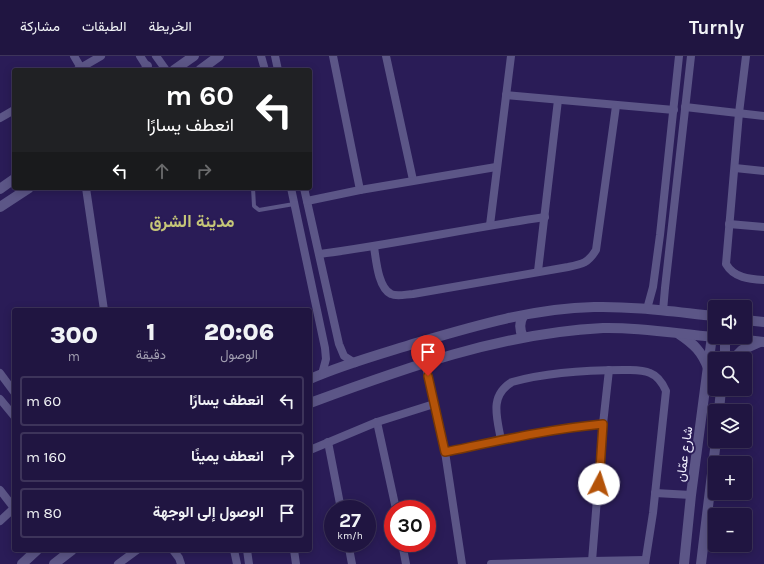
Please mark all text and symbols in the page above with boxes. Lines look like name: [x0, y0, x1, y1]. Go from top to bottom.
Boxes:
text: Turnly: [689, 17, 744, 39]
text: مشاركة: [20, 18, 60, 35]
text: الطبقات: [82, 18, 126, 35]
text: الخريطة: [148, 18, 192, 35]
text: 60 m: [166, 79, 234, 112]
icon: left: [248, 84, 300, 136]
text: انعطف يسارًا: [147, 114, 234, 136]
icon: left: [109, 160, 131, 182]
icon: ahead: [151, 160, 173, 182]
icon: right: [193, 160, 215, 182]
district label: مدينة الشرق: [149, 211, 235, 232]
map controls: [708, 300, 752, 552]
button: sound: [708, 300, 752, 344]
text: 1: [146, 318, 155, 346]
text: 20:06: [204, 318, 274, 346]
text: 300: [50, 321, 98, 349]
pin: [411, 335, 445, 376]
icon: arrive: [417, 341, 439, 363]
text: دقيقة: [136, 347, 166, 362]
text: الوصول: [220, 347, 258, 362]
text: m: [68, 349, 80, 364]
button: search: [708, 352, 752, 396]
icon: left: [276, 390, 298, 412]
text: انعطف يسارًا: [189, 391, 264, 409]
text: 60 m: [26, 392, 61, 410]
button: layers: [708, 404, 752, 448]
street label: شارع عمّان: [673, 425, 697, 483]
icon: right: [276, 446, 298, 468]
text: انعطف يمينًا: [191, 447, 264, 465]
text: 160 m: [26, 448, 66, 466]
button: +: [708, 456, 752, 500]
position arrow: [578, 463, 620, 505]
speed limit sign: 30: [384, 500, 436, 552]
icon: arrive: [276, 502, 298, 524]
text: الوصول إلى الوجهة: [153, 503, 264, 521]
text: 80 m: [26, 504, 62, 522]
button: −: [708, 508, 752, 552]
text: 27: [339, 509, 361, 532]
text: km/h: [337, 530, 363, 542]

